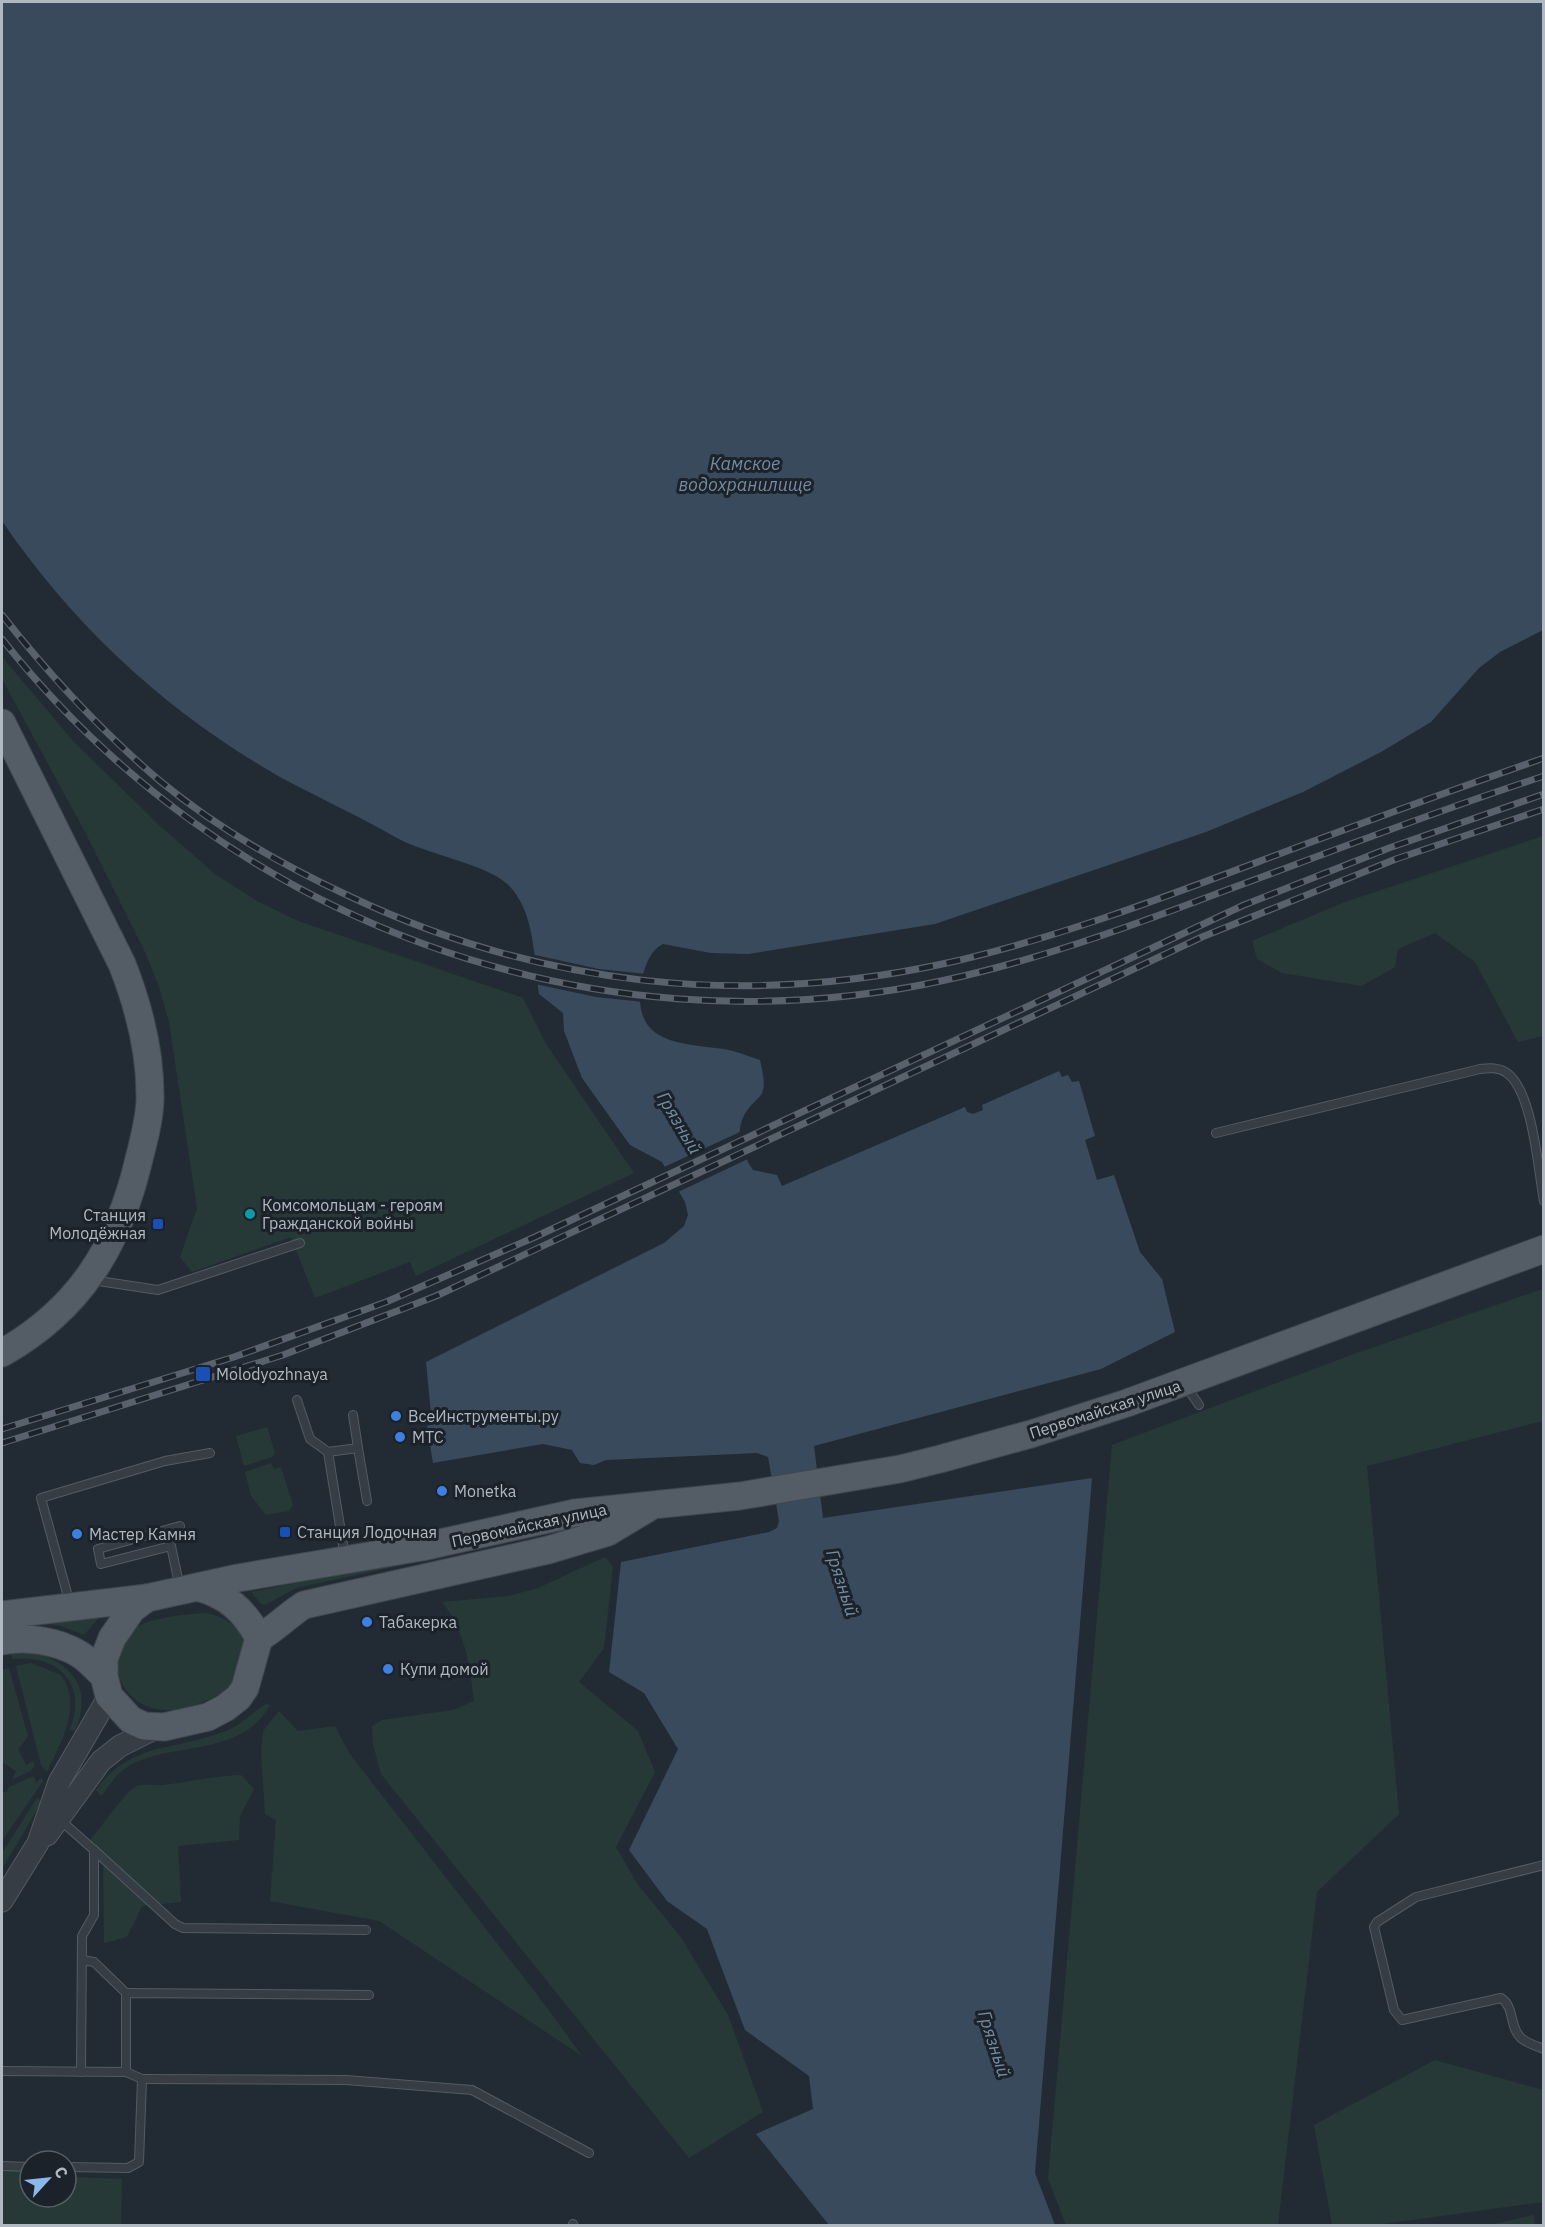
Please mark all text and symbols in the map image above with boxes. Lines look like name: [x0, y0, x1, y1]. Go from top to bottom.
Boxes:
water label: Камское водохранилище: [678, 452, 812, 496]
water label: Грязный: [652, 1087, 707, 1158]
place label: Комсомольцам - героям Гражданской войны: [262, 1195, 443, 1233]
place label: Станция Молодёжная: [49, 1205, 146, 1243]
marker: Комсомольцам - героям Гражданской войны: [243, 1207, 257, 1221]
marker: Станция Молодёжная: [151, 1217, 165, 1231]
place label: Molodyozhnaya: [216, 1364, 328, 1384]
marker: Molodyozhnaya: [194, 1365, 212, 1383]
street label: Первомайская улица: [1027, 1375, 1184, 1443]
place label: ВсеИнструменты.ру: [408, 1406, 559, 1426]
marker: ВсеИнструменты.ру: [389, 1409, 403, 1423]
place label: МТС: [412, 1427, 444, 1447]
marker: МТС: [393, 1430, 407, 1444]
place label: Monetka: [454, 1481, 517, 1501]
marker: Monetka: [435, 1484, 449, 1498]
street label: Первомайская улица: [450, 1499, 609, 1551]
place label: Станция Лодочная: [297, 1522, 437, 1542]
place label: Мастер Камня: [89, 1524, 196, 1544]
marker: Станция Лодочная: [278, 1525, 292, 1539]
marker: Мастер Камня: [70, 1527, 84, 1541]
water label: Грязный: [821, 1547, 864, 1619]
place label: Табакерка: [379, 1612, 457, 1632]
marker: Табакерка: [360, 1615, 374, 1629]
place label: Купи домой: [400, 1659, 489, 1679]
marker: Купи домой: [381, 1662, 395, 1676]
water label: Грязный: [973, 2008, 1016, 2080]
north arrow: [18, 2149, 78, 2209]
text: С: [50, 2163, 73, 2181]

